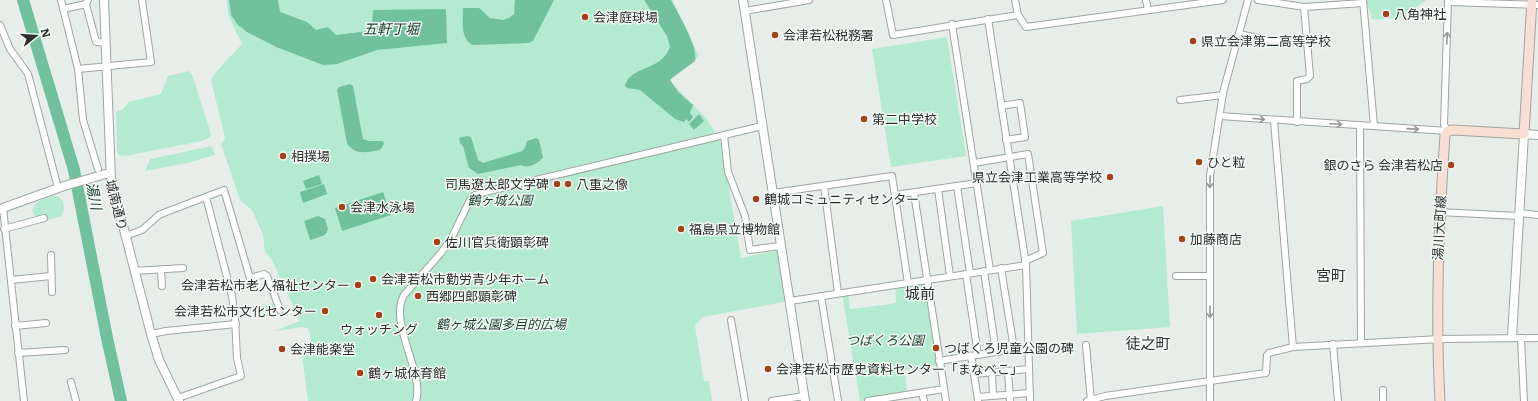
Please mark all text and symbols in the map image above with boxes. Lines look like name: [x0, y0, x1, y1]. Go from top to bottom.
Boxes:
place label: 八角神社: [1394, 4, 1446, 23]
place label: 会津庭球場: [593, 7, 658, 26]
marker: 八角神社: [1381, 9, 1391, 19]
marker: 会津庭球場: [580, 12, 590, 22]
north arrow: [16, 16, 56, 56]
water label: 五軒丁堀: [363, 18, 421, 38]
place label: 会津若松税務署: [783, 25, 874, 44]
text: N: [38, 26, 56, 40]
marker: 会津若松税務署: [770, 30, 780, 40]
place label: 県立会津第二高等学校: [1201, 31, 1331, 50]
one-way arrow: [1443, 32, 1451, 45]
marker: 県立会津第二高等学校: [1188, 36, 1198, 46]
place label: 第二中学校: [872, 109, 937, 128]
marker: 第二中学校: [859, 114, 869, 124]
one-way arrow: [1252, 116, 1265, 123]
one-way arrow: [1329, 120, 1342, 128]
one-way arrow: [1406, 125, 1419, 132]
place label: 相撲場: [291, 146, 330, 165]
marker: 相撲場: [278, 151, 288, 161]
place label: ひと粒: [1207, 152, 1246, 171]
place label: 銀のさら 会津若松店: [1323, 155, 1443, 174]
marker: ひと粒: [1194, 157, 1204, 167]
marker: 銀のさら 会津若松店: [1446, 160, 1456, 170]
place label: 県立会津工業高等学校: [972, 167, 1102, 186]
marker: 県立会津工業高等学校: [1105, 172, 1115, 182]
place label: 司馬遼太郎文学碑: [445, 174, 549, 193]
place label: 八重之像: [576, 174, 628, 193]
one-way arrow: [1206, 175, 1214, 188]
street label: 城南通り: [102, 177, 133, 232]
marker: 司馬遼太郎文学碑: [552, 179, 562, 189]
marker: 八重之像: [563, 179, 573, 189]
water label: 湯川: [82, 180, 108, 214]
place label: 鶴城コミュニティセンター: [764, 189, 919, 208]
park label: 鶴ヶ城公園: [467, 190, 534, 209]
marker: 鶴城コミュニティセンター: [751, 194, 761, 204]
street label: 湯川大町線: [1427, 195, 1450, 261]
place label: 会津水泳場: [350, 197, 415, 216]
marker: 会津水泳場: [337, 202, 347, 212]
place label: 福島県立博物館: [689, 219, 780, 238]
marker: 福島県立博物館: [676, 224, 686, 234]
place label: 加藤商店: [1190, 229, 1242, 248]
place label: 佐川官兵衛顕彰碑: [445, 232, 549, 251]
marker: 加藤商店: [1177, 234, 1187, 244]
marker: 佐川官兵衛顕彰碑: [432, 237, 442, 247]
district label: 宮町: [1316, 263, 1346, 286]
place label: 会津若松市勤労青少年ホーム: [381, 269, 550, 288]
marker: 会津若松市勤労青少年ホーム: [368, 274, 378, 284]
place label: 会津若松市老人福祉センター: [181, 275, 350, 294]
marker: 会津若松市老人福祉センター: [353, 280, 363, 290]
district label: 城前: [905, 281, 935, 304]
place label: 西郷四郎顕彰碑: [426, 286, 517, 305]
marker: 西郷四郎顕彰碑: [413, 291, 423, 301]
place label: 会津若松市文化センター: [174, 301, 317, 320]
one-way arrow: [1206, 305, 1214, 318]
marker: 会津若松市文化センター: [320, 306, 330, 316]
marker: ウォッチング: [374, 310, 384, 320]
park label: 鶴ヶ城公園多目的広場: [436, 314, 568, 333]
place label: ウォッチング: [340, 319, 418, 338]
park label: つばくろ公園: [846, 330, 926, 349]
district label: 徒之町: [1125, 331, 1171, 354]
place label: つばくろ児童公園の碑: [944, 338, 1074, 357]
place label: 会津能楽堂: [290, 339, 355, 358]
marker: つばくろ児童公園の碑: [931, 343, 941, 353]
marker: 会津能楽堂: [277, 344, 287, 354]
place label: 会津若松市歴史資料センター「まなべこ」: [776, 359, 1023, 378]
place label: 鶴ヶ城体育館: [368, 363, 446, 382]
marker: 会津若松市歴史資料センター「まなべこ」: [763, 364, 773, 374]
marker: 鶴ヶ城体育館: [355, 368, 365, 378]

